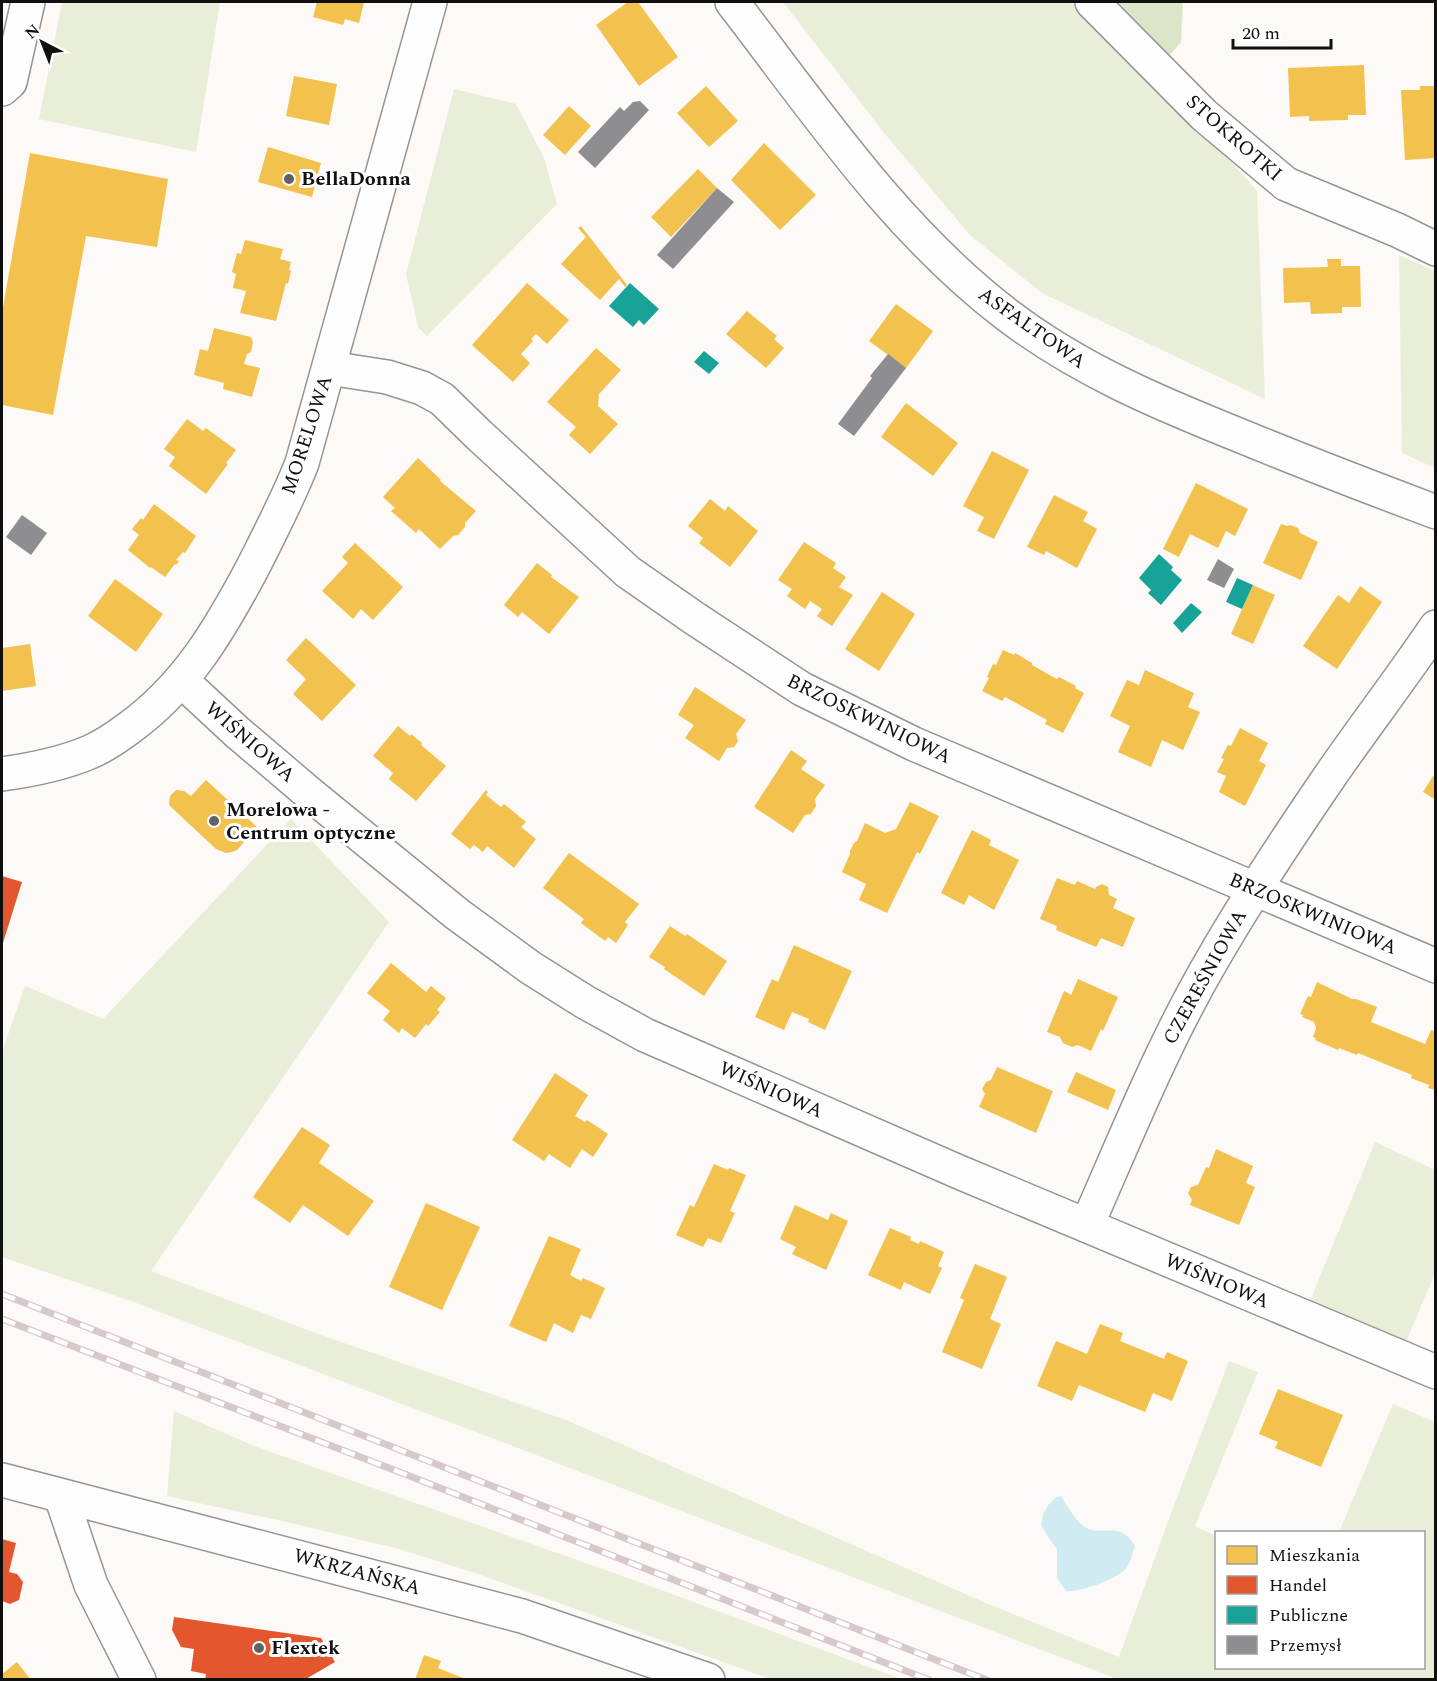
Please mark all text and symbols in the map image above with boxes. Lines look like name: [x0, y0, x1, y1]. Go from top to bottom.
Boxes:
north arrow: [12, 12, 72, 72]
scale bar: [1233, 12, 1330, 50]
text: N: [20, 18, 46, 45]
text: 20 m: [1242, 20, 1280, 47]
street label: STOKROTKI: [1179, 87, 1289, 189]
place label: BellaDonna: [301, 164, 411, 194]
marker: BellaDonna: [282, 172, 296, 186]
street label: ASFALTOWA: [972, 280, 1092, 376]
street label: MORELOWA: [274, 372, 340, 498]
street label: BRZOSKWINIOWA: [782, 666, 956, 772]
street label: WIŚNIOWA: [198, 694, 302, 790]
place label: Morelowa - Centrum optyczne: [226, 795, 396, 848]
marker: Morelowa - Centrum optyczne: [207, 814, 221, 828]
street label: BRZOSKWINIOWA: [1224, 865, 1402, 963]
street label: CZEREŚNIOWA: [1155, 904, 1255, 1050]
street label: WIŚNIOWA: [714, 1054, 828, 1126]
street label: WIŚNIOWA: [1160, 1245, 1274, 1317]
legend: [1215, 1531, 1425, 1669]
street label: WKRZAŃSKA: [290, 1541, 424, 1603]
text: Mieszkania: [1269, 1542, 1360, 1569]
text: Handel: [1269, 1572, 1327, 1599]
text: Publiczne: [1269, 1602, 1348, 1629]
text: Przemysł: [1269, 1632, 1342, 1659]
place label: Flextek: [271, 1633, 340, 1663]
marker: Flextek: [252, 1641, 266, 1655]

